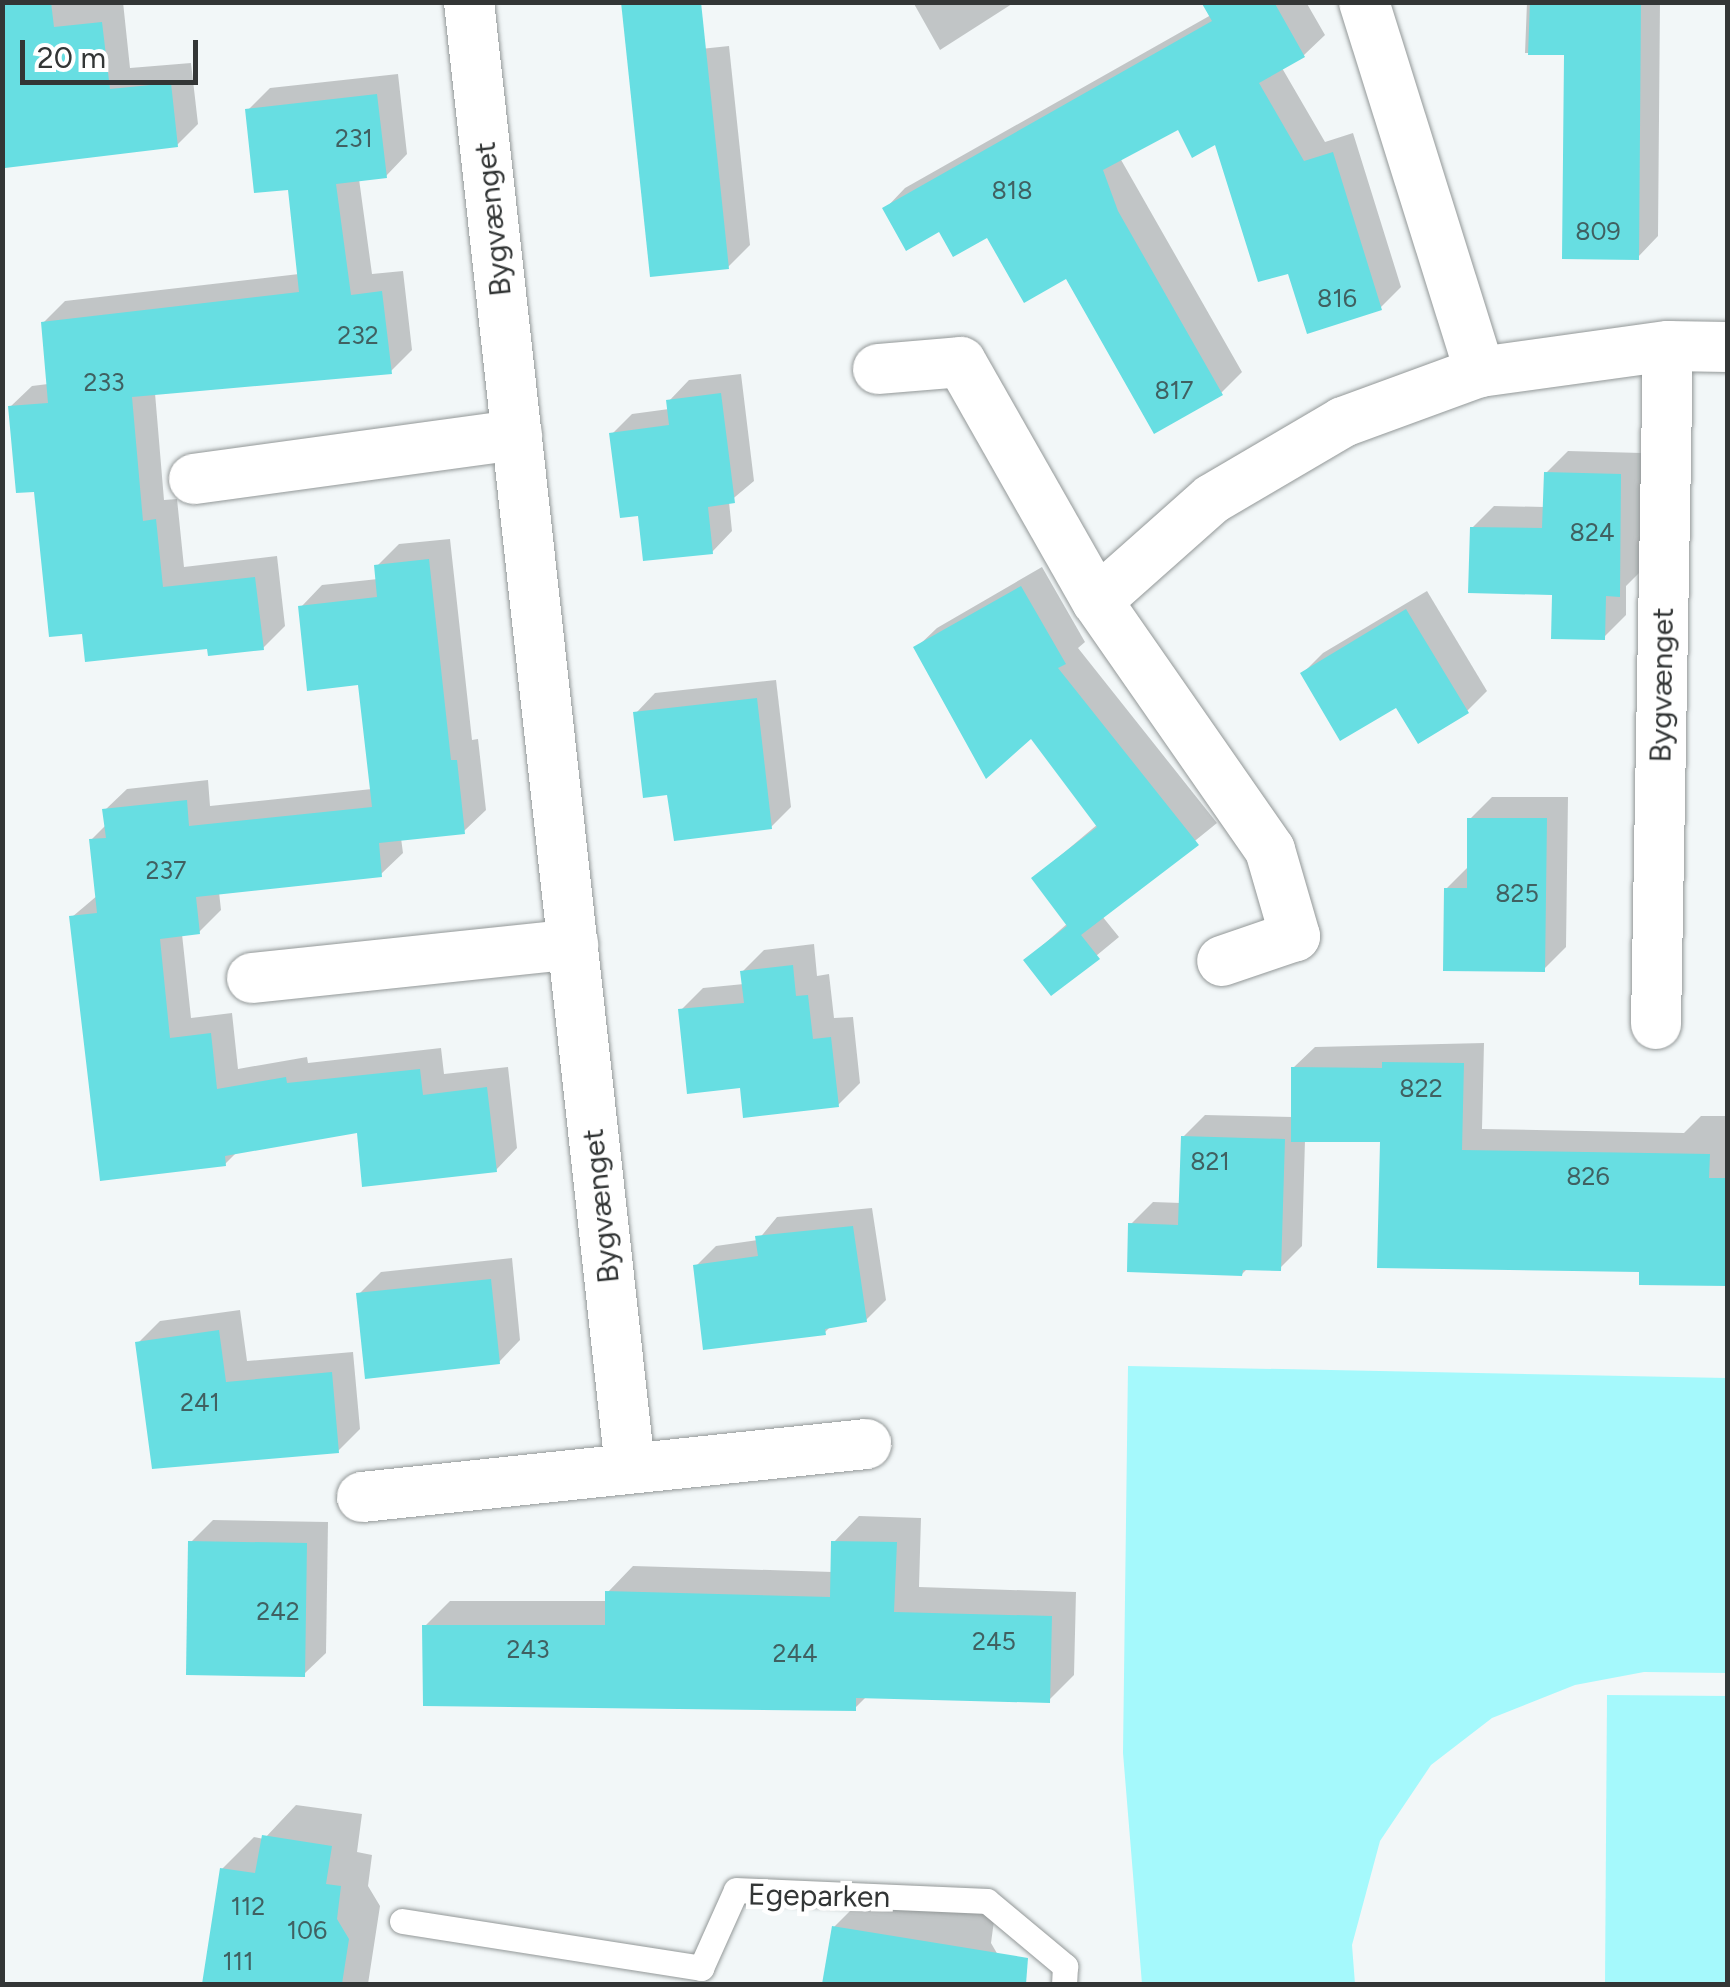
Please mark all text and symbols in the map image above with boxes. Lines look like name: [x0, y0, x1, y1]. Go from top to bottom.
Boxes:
scale bar: [25, 20, 202, 82]
text: 20 m: [37, 39, 106, 76]
house number: 231: [335, 123, 373, 153]
street label: Bygvænget: [467, 140, 519, 298]
house number: 818: [991, 175, 1033, 205]
house number: 809: [1575, 216, 1621, 246]
house number: 816: [1317, 283, 1357, 313]
house number: 232: [337, 320, 379, 350]
house number: 233: [83, 367, 125, 397]
house number: 817: [1154, 375, 1194, 405]
house number: 824: [1570, 517, 1614, 547]
street label: Bygvænget: [1643, 607, 1681, 763]
house number: 237: [146, 855, 186, 885]
house number: 825: [1495, 878, 1539, 908]
house number: 822: [1399, 1073, 1443, 1103]
street label: Bygvænget: [575, 1127, 627, 1285]
house number: 821: [1190, 1146, 1230, 1176]
house number: 826: [1566, 1161, 1610, 1191]
house number: 241: [180, 1387, 220, 1417]
house number: 242: [256, 1596, 300, 1626]
house number: 245: [972, 1626, 1016, 1656]
house number: 243: [506, 1634, 550, 1664]
house number: 244: [772, 1638, 818, 1668]
street label: Egeparken: [748, 1877, 890, 1915]
house number: 112: [231, 1891, 265, 1921]
house number: 106: [287, 1915, 327, 1945]
house number: 111: [223, 1946, 253, 1976]

